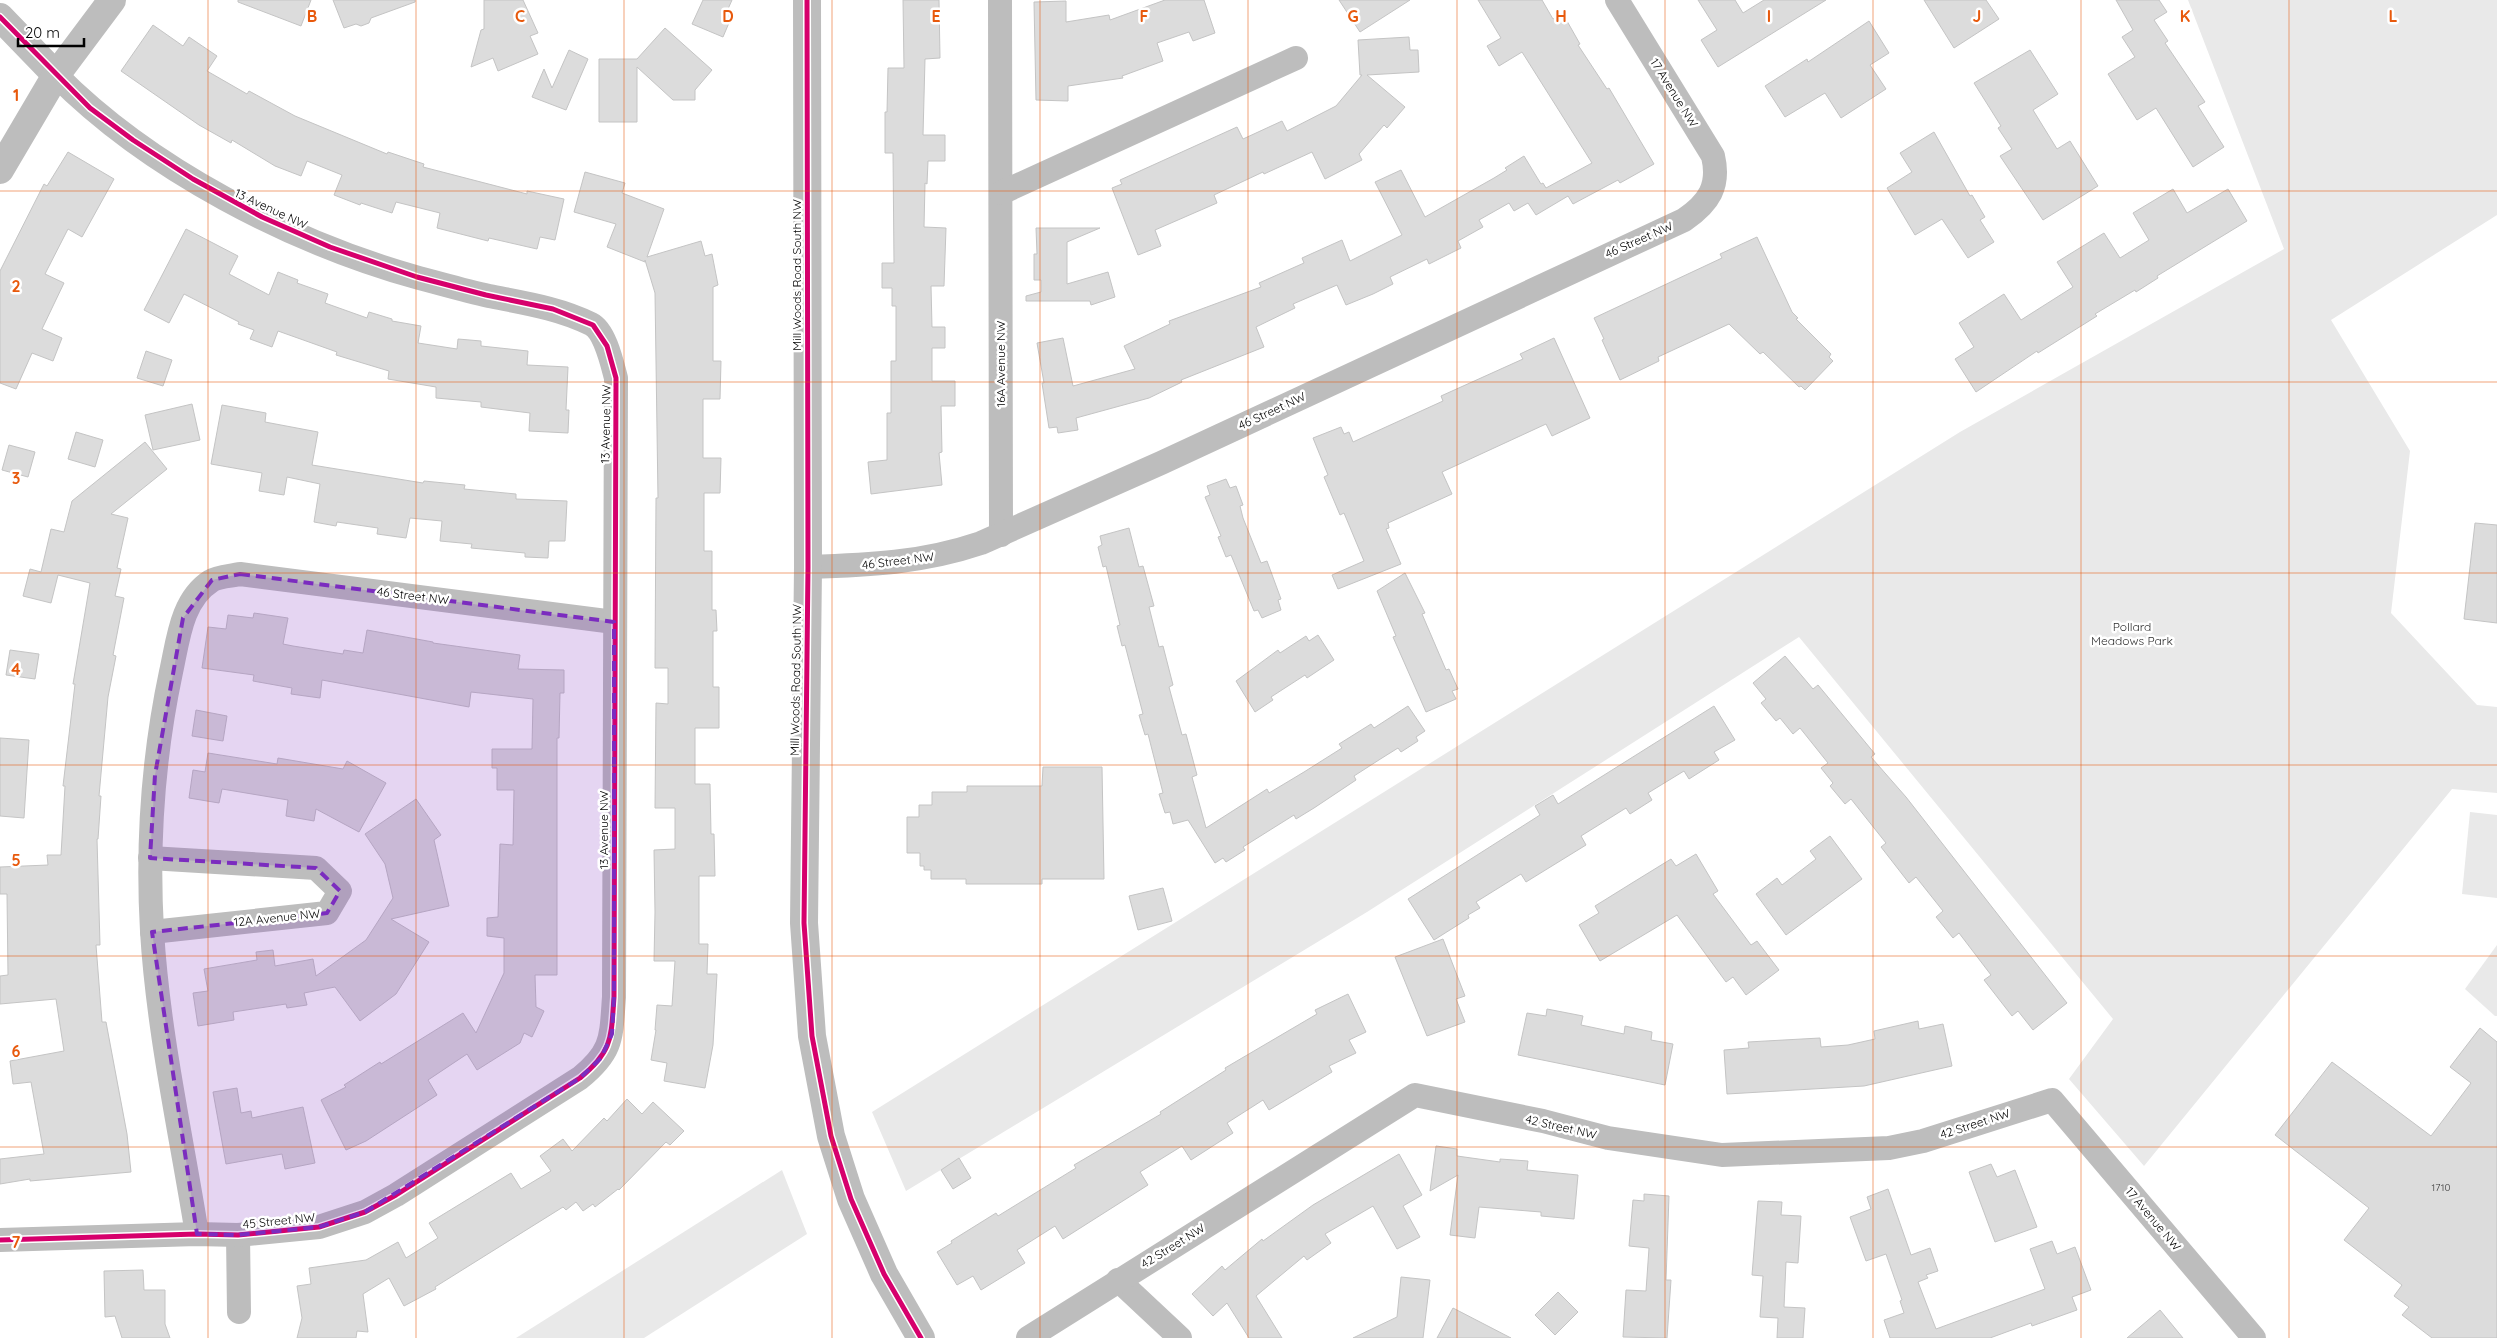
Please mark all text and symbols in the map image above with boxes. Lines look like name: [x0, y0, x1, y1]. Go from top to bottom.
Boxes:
text: B: [307, 6, 317, 26]
text: C: [515, 6, 525, 26]
text: D: [722, 6, 734, 26]
text: E: [931, 6, 941, 26]
text: F: [1140, 6, 1149, 26]
text: G: [1347, 6, 1359, 26]
text: H: [1555, 6, 1567, 26]
text: I: [1767, 6, 1771, 26]
text: J: [1973, 6, 1981, 26]
text: K: [2180, 6, 2190, 26]
text: L: [2389, 6, 2398, 26]
scale bar: [18, 15, 84, 47]
text: 20 m: [25, 23, 60, 42]
street label: 17 Avenue NW: [1647, 55, 1702, 130]
text: 1: [13, 85, 19, 105]
street label: 13 Avenue NW: [232, 185, 310, 232]
street label: Mill Woods Road South NW: [789, 199, 804, 351]
street label: 46 Street NW: [1603, 218, 1675, 261]
text: 2: [11, 276, 21, 296]
street label: 16A Avenue NW: [993, 320, 1008, 407]
street label: 13 Avenue NW: [597, 384, 614, 463]
street label: 46 Street NW: [1236, 388, 1308, 433]
text: 3: [12, 468, 20, 488]
street label: 46 Street NW: [861, 549, 935, 572]
street label: 46 Street NW: [376, 584, 450, 607]
street label: Mill Woods Road South NW: [787, 604, 804, 756]
park label: Pollard Meadows Park: [2091, 619, 2173, 648]
text: 4: [11, 659, 21, 679]
street label: 13 Avenue NW: [596, 790, 611, 869]
text: 5: [11, 850, 21, 870]
street label: 12A Avenue NW: [233, 905, 321, 929]
text: 6: [12, 1041, 21, 1061]
street label: 42 Street NW: [1938, 1105, 2012, 1142]
street label: 42 Street NW: [1524, 1111, 1599, 1142]
house number: 1710: [2432, 1181, 2451, 1194]
street label: 17 Avenue NW: [2122, 1184, 2185, 1254]
street label: 45 Street NW: [242, 1209, 316, 1232]
street label: 42 Street NW: [1138, 1220, 1208, 1271]
text: 7: [12, 1232, 21, 1252]

